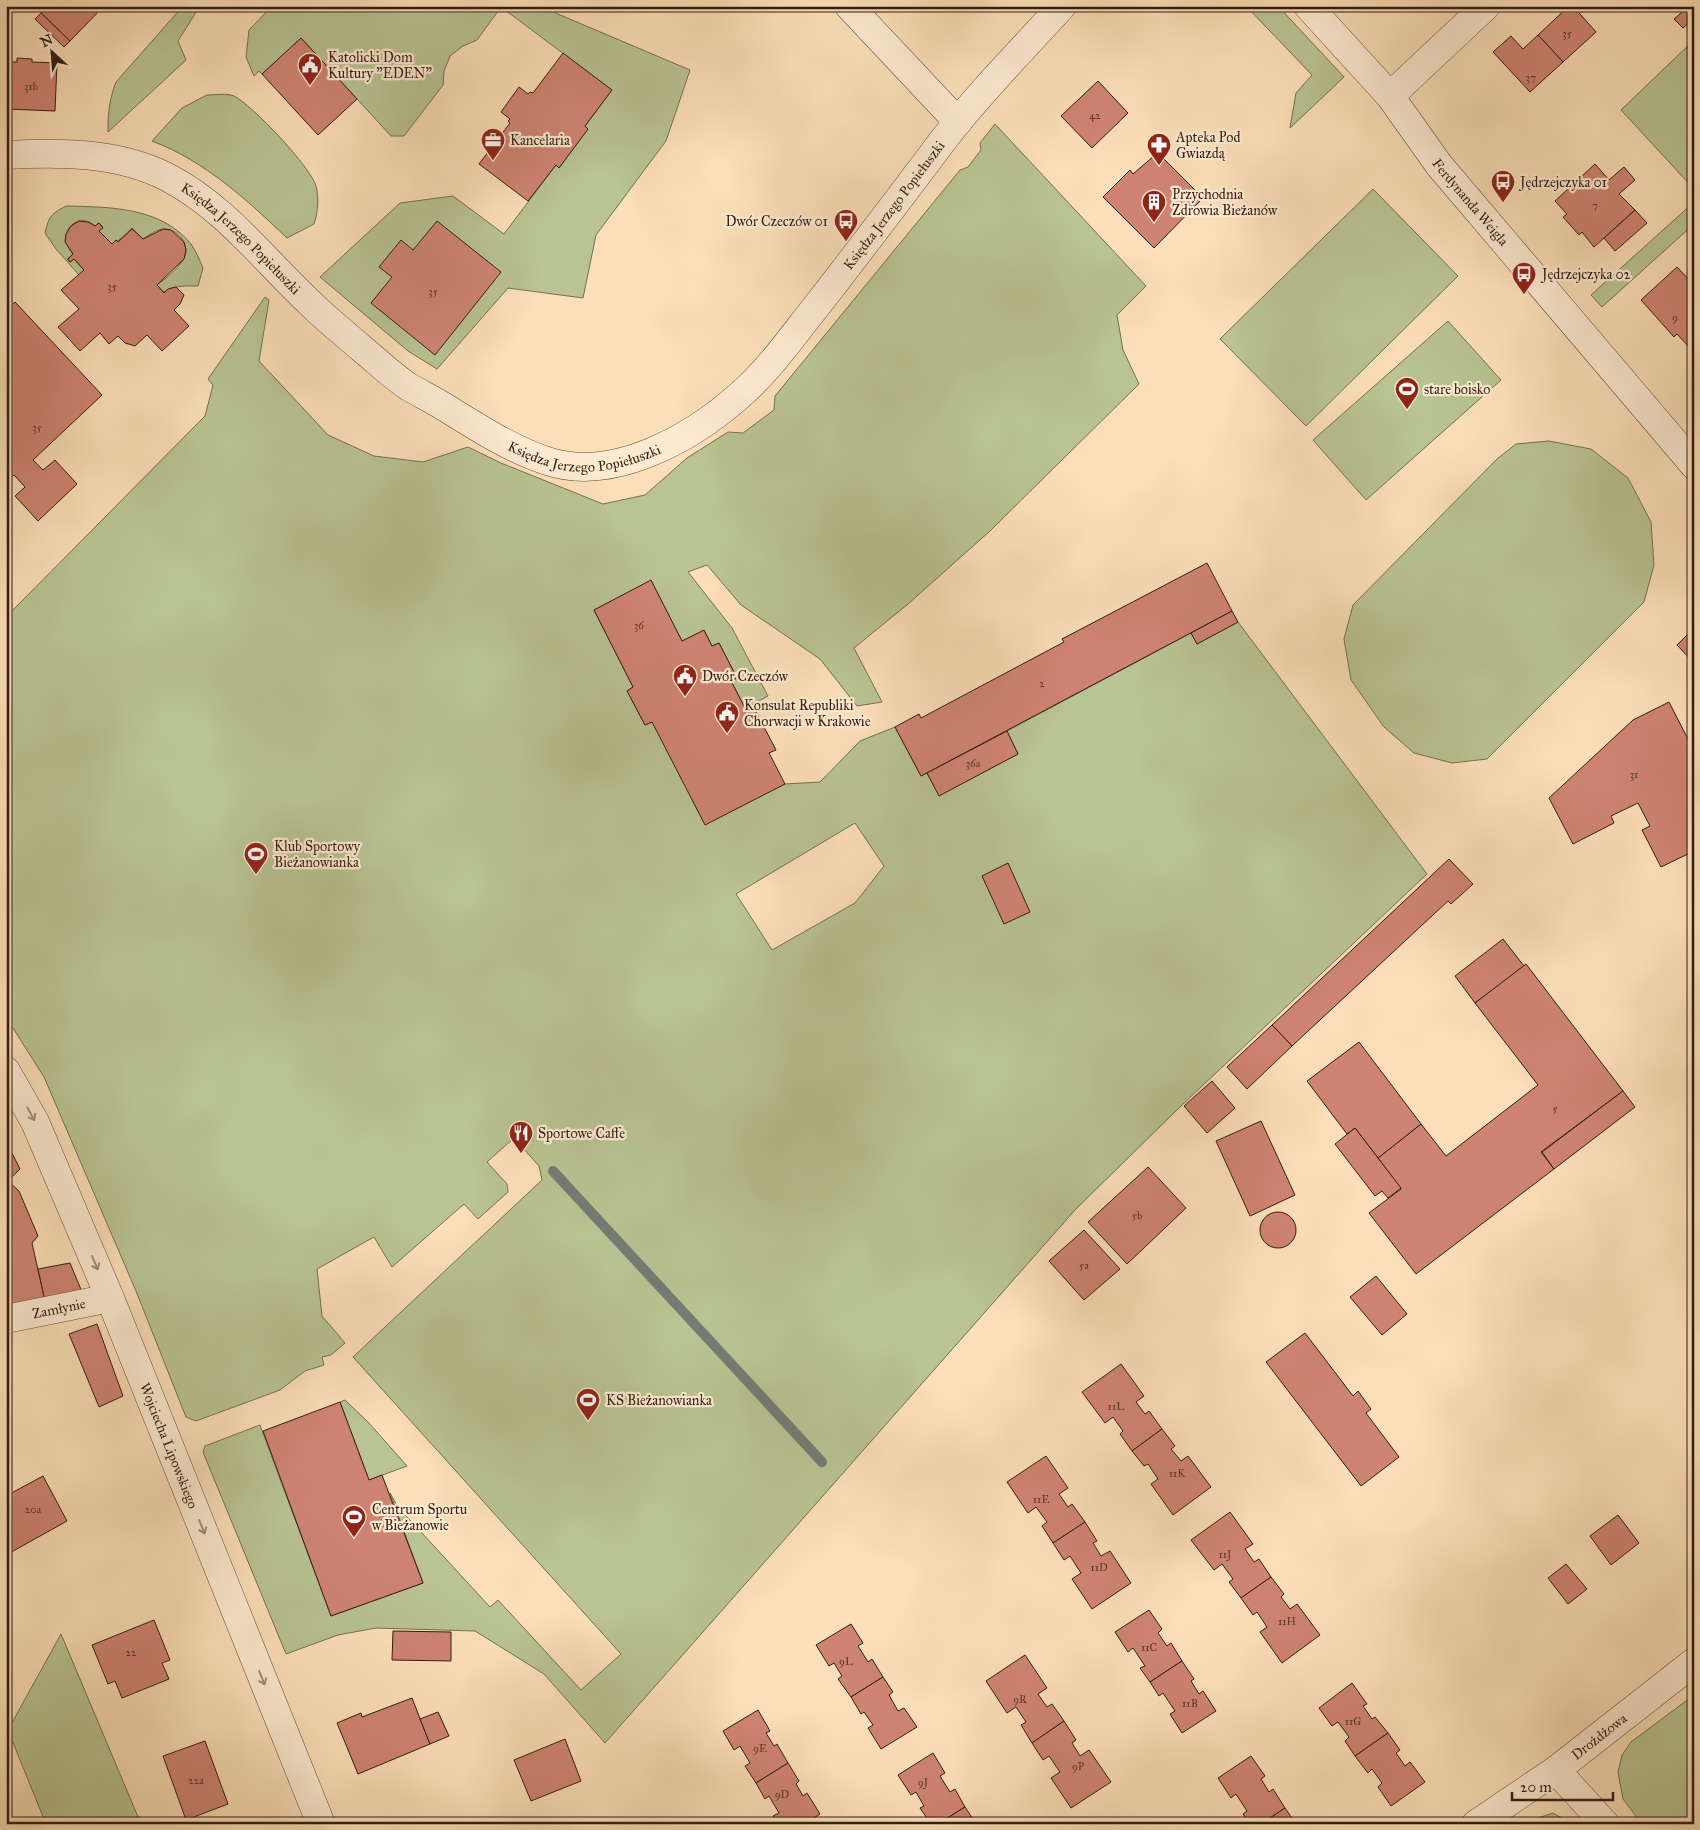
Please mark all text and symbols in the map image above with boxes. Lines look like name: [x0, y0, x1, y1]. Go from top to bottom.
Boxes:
house number: 35: [1562, 27, 1572, 40]
north arrow: [28, 28, 78, 78]
text: N: [37, 30, 56, 51]
place label: Katolicki Dom Kultury "EDEN": [328, 49, 432, 82]
public building icon: Katolicki Dom Kultury "EDEN": [297, 52, 323, 86]
house number: 37: [1526, 71, 1536, 84]
house number: 31b: [24, 80, 38, 93]
house number: 42: [1089, 109, 1101, 122]
office icon: Kancelaria: [480, 127, 506, 161]
place label: Apteka Pod Gwiazdą: [1175, 129, 1240, 162]
place label: Kancelaria: [510, 132, 570, 149]
pharmacy icon: Apteka Pod Gwiazdą: [1146, 132, 1172, 166]
street label: Księdza Jerzego Popiełuszki: [840, 137, 948, 273]
street label: Ferdynanda Weigla: [1429, 155, 1512, 249]
bus stop icon: Jędrzejczyka 01: [1490, 169, 1516, 203]
place label: Jędrzejczyka 01: [1518, 174, 1607, 192]
street label: Księdza Jerzego Popiełuszki: [178, 179, 304, 298]
place label: Przychodnia Zdrowia Bieżanów: [1172, 186, 1278, 219]
building icon: Przychodnia Zdrowia Bieżanów: [1141, 189, 1167, 223]
house number: 7: [1592, 199, 1598, 212]
bus stop icon: Dwór Czeczów 01: [833, 208, 859, 242]
place label: Dwór Czeczów 01: [725, 213, 828, 230]
bus stop icon: Jędrzejczyka 02: [1511, 261, 1537, 295]
place label: Jędrzejczyka 02: [1540, 266, 1631, 284]
house number: 35: [107, 280, 117, 293]
house number: 35: [428, 285, 438, 298]
house number: 9: [1672, 311, 1678, 324]
sports icon: stare boisko: [1394, 376, 1420, 410]
place label: stare boisko: [1424, 381, 1490, 398]
house number: 35: [32, 421, 42, 434]
street label: Księdza Jerzego Popiełuszki: [506, 433, 664, 453]
text: Księdza Jerzego Popiełuszki: [505, 437, 663, 475]
house number: 36: [634, 619, 644, 632]
public building icon: Dwór Czeczów: [672, 663, 698, 697]
place label: Dwór Czeczów: [702, 668, 789, 685]
house number: 2: [1039, 677, 1045, 690]
place label: Konsulat Republiki Chorwacji w Krakowie: [744, 697, 871, 730]
public building icon: Konsulat Republiki Chorwacji w Krakowie: [714, 700, 740, 734]
house number: 36a: [966, 757, 981, 770]
house number: 31: [1630, 768, 1638, 781]
place label: Klub Sportowy Bieżanowianka: [274, 838, 361, 871]
sports icon: Klub Sportowy Bieżanowianka: [243, 841, 269, 875]
house number: 5: [1552, 1102, 1558, 1115]
one-way arrow: [26, 1106, 36, 1120]
restaurant icon: Sportowe Caffe: [508, 1120, 534, 1154]
place label: Sportowe Caffe: [538, 1125, 625, 1142]
house number: 5b: [1132, 1209, 1142, 1222]
one-way arrow: [91, 1255, 101, 1270]
house number: 5a: [1079, 1259, 1089, 1272]
street label: Zamłynie: [31, 1295, 87, 1322]
street label: Wojciecha Lipowskiego: [136, 1380, 202, 1511]
sports icon: KS Bieżanowianka: [575, 1387, 601, 1421]
place label: KS Bieżanowianka: [606, 1392, 712, 1409]
house number: 11L: [1108, 1400, 1124, 1413]
house number: 11K: [1169, 1467, 1186, 1480]
house number: 11E: [1033, 1493, 1049, 1506]
place label: Centrum Sportu w Bieżanowie: [372, 1501, 468, 1534]
house number: 20a: [25, 1503, 42, 1516]
sports icon: Centrum Sportu w Bieżanowie: [341, 1504, 367, 1538]
one-way arrow: [198, 1519, 208, 1534]
house number: 11J: [1218, 1548, 1232, 1562]
house number: 11D: [1090, 1561, 1108, 1574]
house number: 11H: [1278, 1615, 1297, 1628]
house number: 11C: [1141, 1641, 1157, 1654]
house number: 22: [126, 1646, 137, 1659]
house number: 9L: [839, 1655, 853, 1668]
one-way arrow: [258, 1670, 268, 1685]
house number: 9R: [1013, 1693, 1027, 1706]
house number: 11B: [1182, 1697, 1198, 1710]
street label: Drożdżowa: [1568, 1709, 1630, 1763]
house number: 11G: [1345, 1715, 1361, 1728]
house number: 9E: [753, 1742, 767, 1755]
house number: 9P: [1072, 1760, 1085, 1773]
scale bar: [1512, 1770, 1614, 1802]
house number: 22a: [188, 1774, 204, 1787]
house number: 9J: [918, 1776, 929, 1790]
text: 20 m: [1520, 1778, 1552, 1796]
house number: 9D: [775, 1788, 790, 1801]

